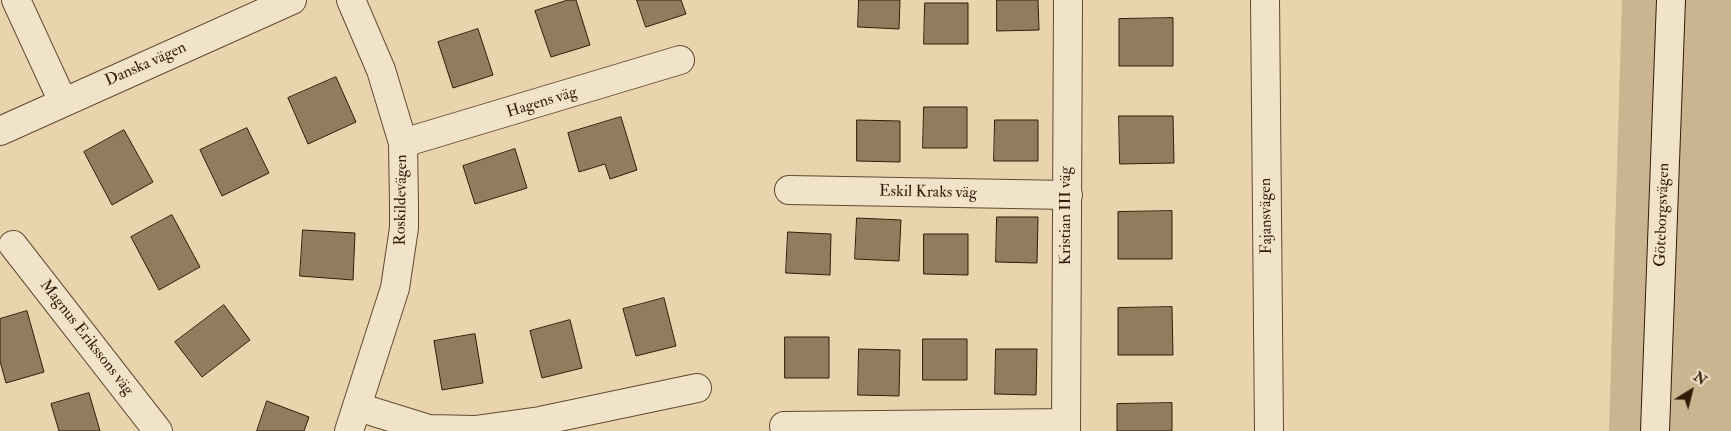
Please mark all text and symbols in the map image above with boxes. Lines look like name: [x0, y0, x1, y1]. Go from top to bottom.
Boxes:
street label: Danska vägen: [102, 39, 190, 91]
street label: Hagens väg: [504, 83, 580, 123]
street label: Roskildevägen: [392, 154, 412, 246]
street label: Göteborgsvägen: [1652, 163, 1674, 267]
street label: Kristian III väg: [1057, 167, 1077, 265]
street label: Fajansvägen: [1257, 178, 1277, 254]
street label: Eskil Kraks väg: [879, 183, 977, 203]
street label: Magnus Erikssons väg: [35, 276, 137, 400]
north arrow: [1666, 366, 1716, 416]
text: N: [1690, 368, 1710, 389]

